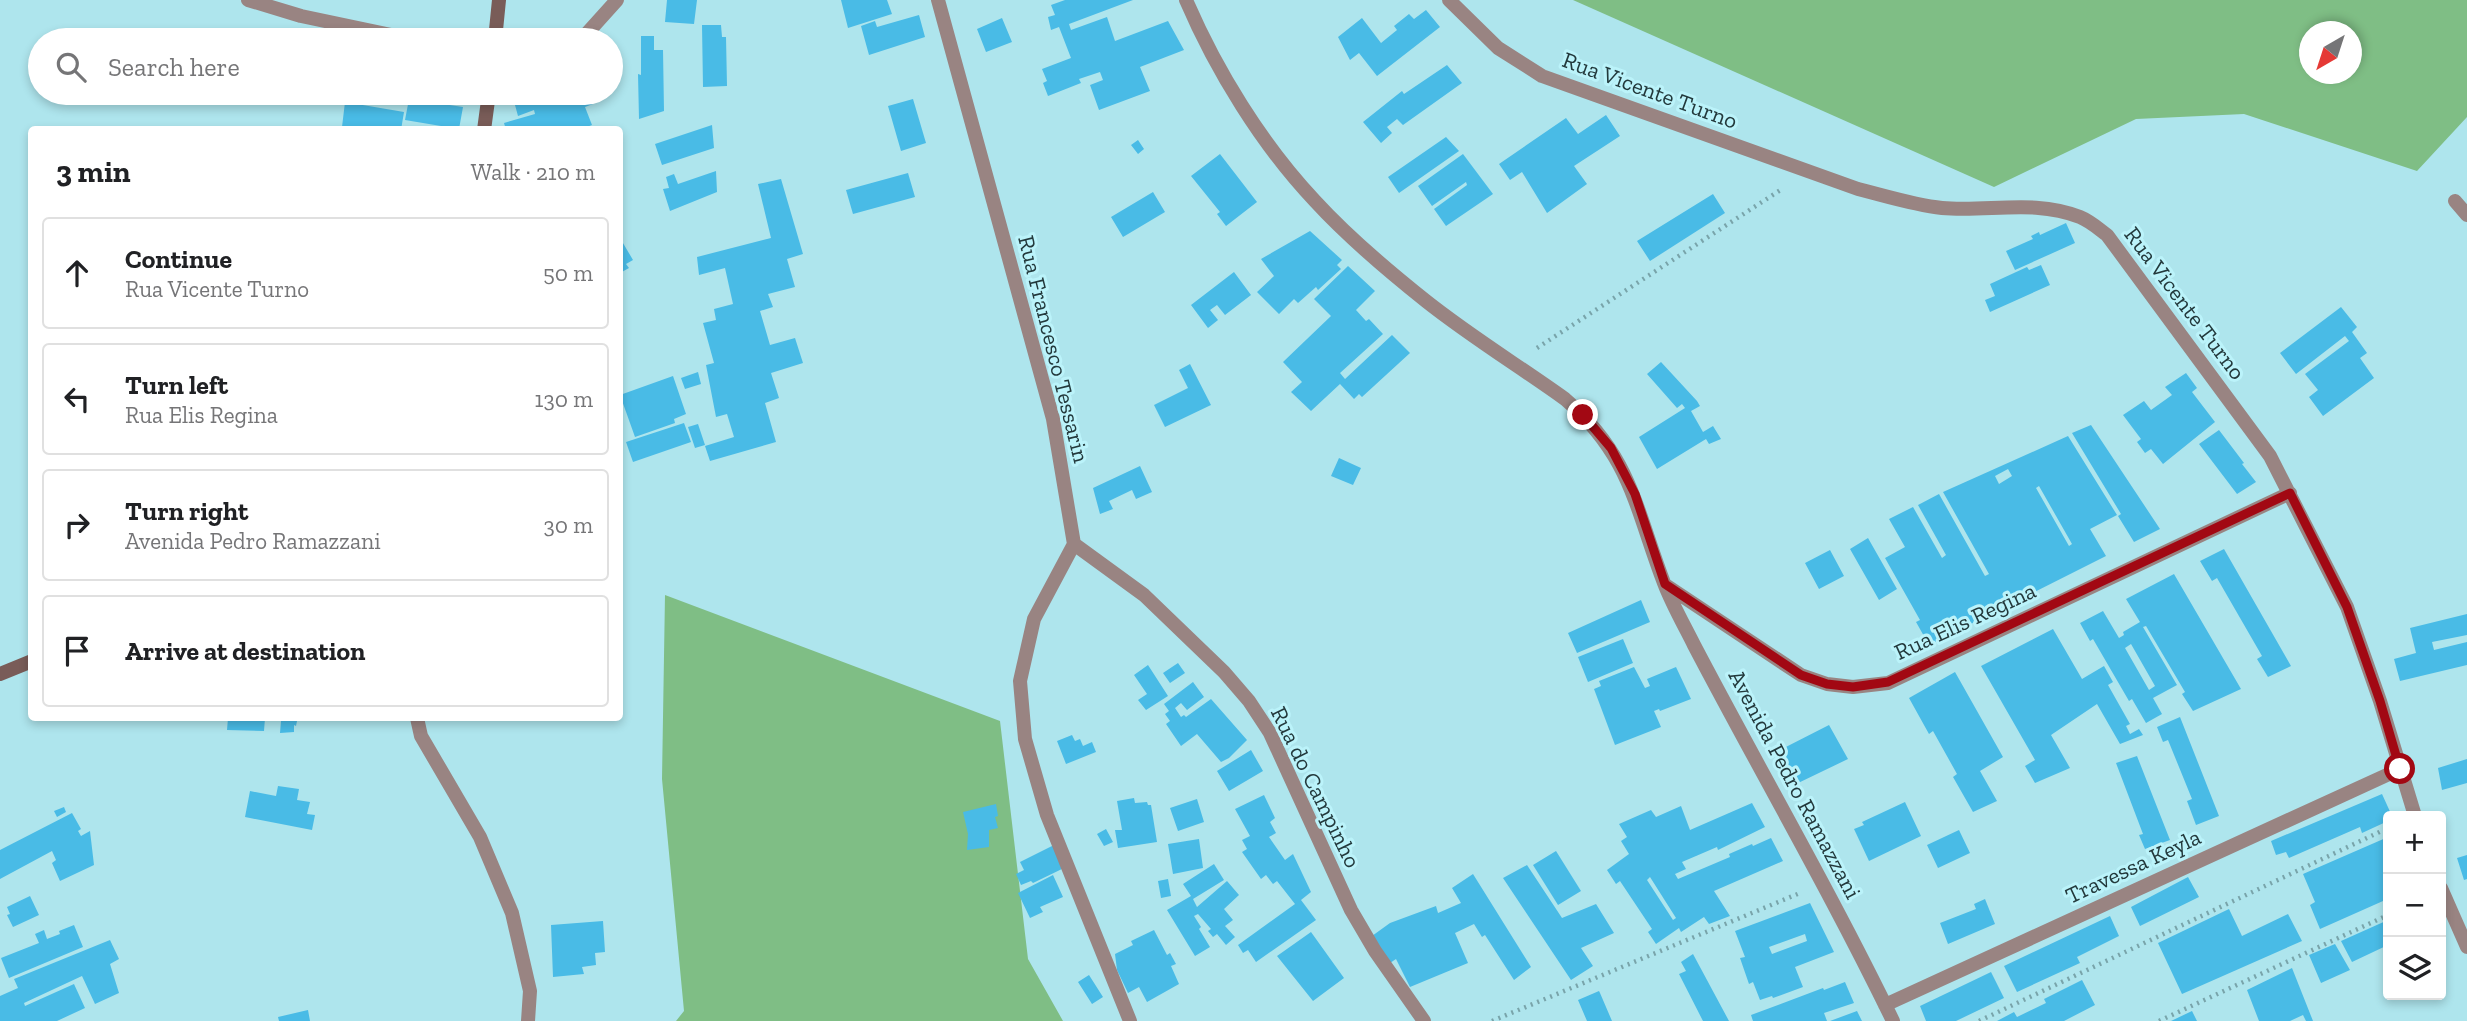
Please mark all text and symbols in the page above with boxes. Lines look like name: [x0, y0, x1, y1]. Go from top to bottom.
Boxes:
north arrow: [2299, 21, 2362, 84]
search box: [28, 28, 623, 105]
street label: Rua Vicente Turno: [1559, 45, 1741, 135]
icon: search: [52, 48, 90, 86]
text: Search here: [108, 51, 240, 83]
text: 3 min: [56, 154, 131, 190]
text: Walk · 210 m: [471, 158, 595, 186]
street label: Rua Vicente Turno: [2118, 221, 2252, 385]
street label: Rua Francesco Tessarin: [1012, 233, 1096, 465]
text: Continue: [125, 243, 232, 275]
icon: ahead: [58, 254, 96, 292]
text: 50 m: [543, 259, 593, 287]
text: Rua Vicente Turno: [125, 275, 309, 303]
text: Turn left: [125, 369, 228, 401]
icon: left: [58, 380, 96, 418]
text: 130 m: [535, 385, 593, 413]
route end: [1567, 399, 1598, 430]
text: Rua Elis Regina: [125, 401, 278, 429]
text: Turn right: [125, 495, 248, 527]
icon: right: [58, 506, 96, 544]
text: 30 m: [543, 511, 593, 539]
text: Avenida Pedro Ramazzani: [125, 527, 381, 555]
street label: Rua Elis Regina: [1890, 576, 2040, 666]
icon: arrive: [58, 632, 96, 670]
text: Arrive at destination: [125, 635, 365, 667]
street label: Avenida Pedro Ramazzani: [1723, 665, 1867, 903]
street label: Rua do Campinho: [1265, 702, 1367, 872]
route start: [2384, 753, 2415, 784]
map controls: [2383, 811, 2446, 1000]
button: +: [2383, 811, 2446, 874]
street label: Travessa Keyla: [2061, 822, 2205, 910]
button: −: [2383, 874, 2446, 937]
button: layers: [2383, 937, 2446, 1000]

